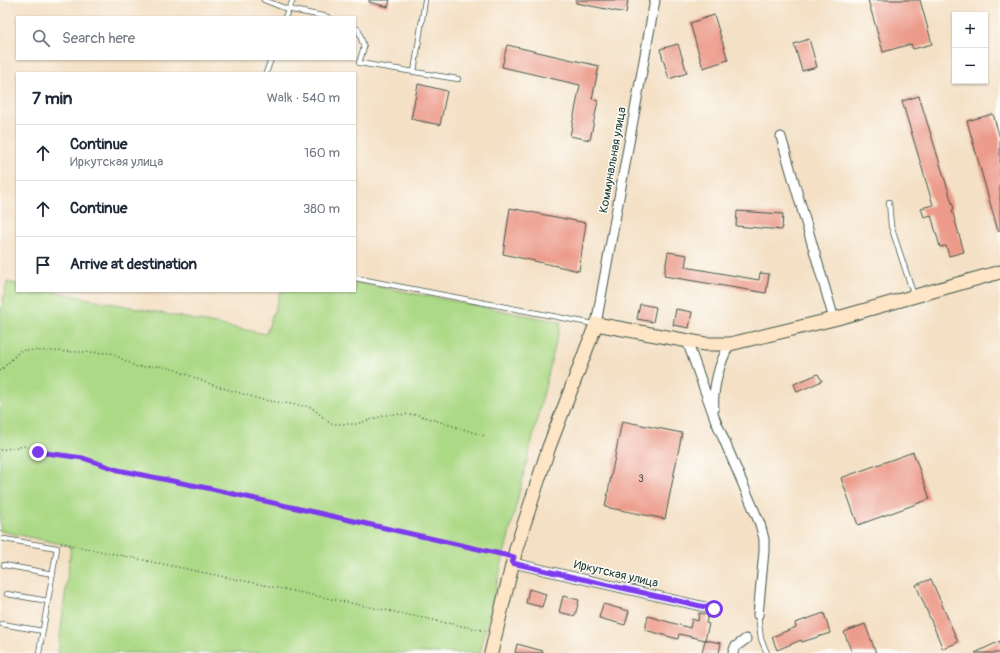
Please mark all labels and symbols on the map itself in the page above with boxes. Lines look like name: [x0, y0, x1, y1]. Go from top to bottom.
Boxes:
street label: Коммунальная улица: [596, 105, 630, 214]
route end: [29, 443, 47, 461]
house number: 3: [638, 473, 644, 485]
street label: Иркутская улица: [572, 557, 660, 591]
route start: [705, 600, 723, 618]

